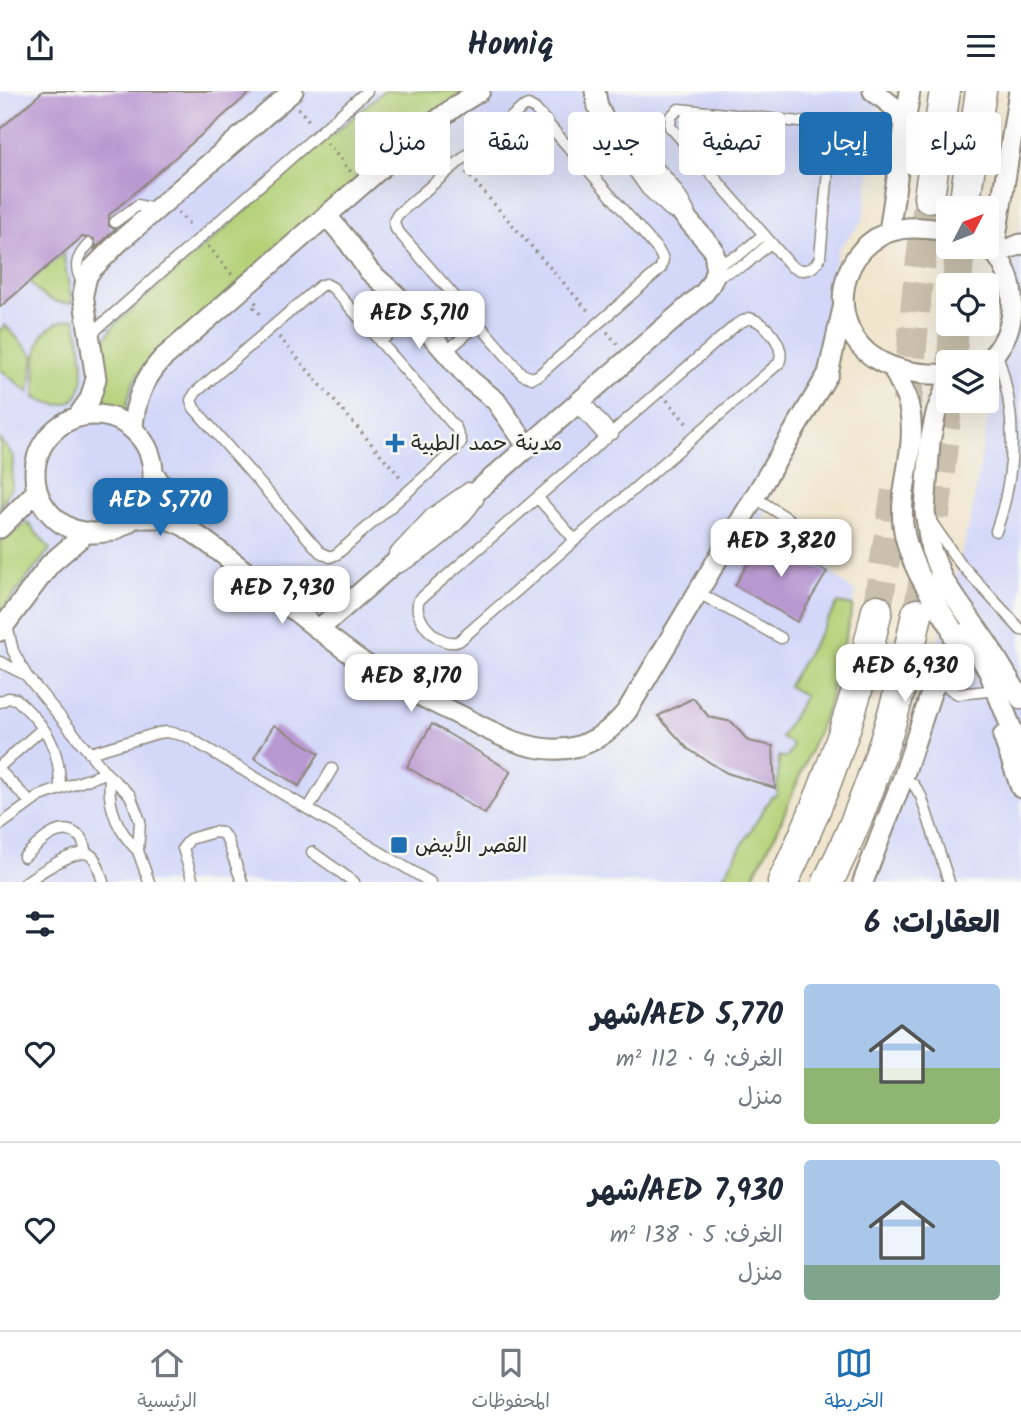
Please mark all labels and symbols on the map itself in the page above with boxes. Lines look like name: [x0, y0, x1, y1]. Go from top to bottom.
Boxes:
north arrow: [936, 196, 999, 259]
pin: AED 5,710: [339, 292, 499, 351]
place label: مدينة حمد الطبية: [411, 428, 562, 461]
marker: مدينة حمد الطبية: [385, 433, 405, 453]
pin: AED 5,770: [80, 479, 240, 538]
pin: AED 3,820: [701, 519, 861, 579]
pin: AED 7,930: [202, 567, 362, 626]
pin: AED 6,930: [825, 645, 985, 704]
pin: AED 8,170: [331, 655, 491, 714]
place label: القصر الأبيض: [415, 830, 527, 863]
marker: القصر الأبيض: [389, 835, 409, 855]

